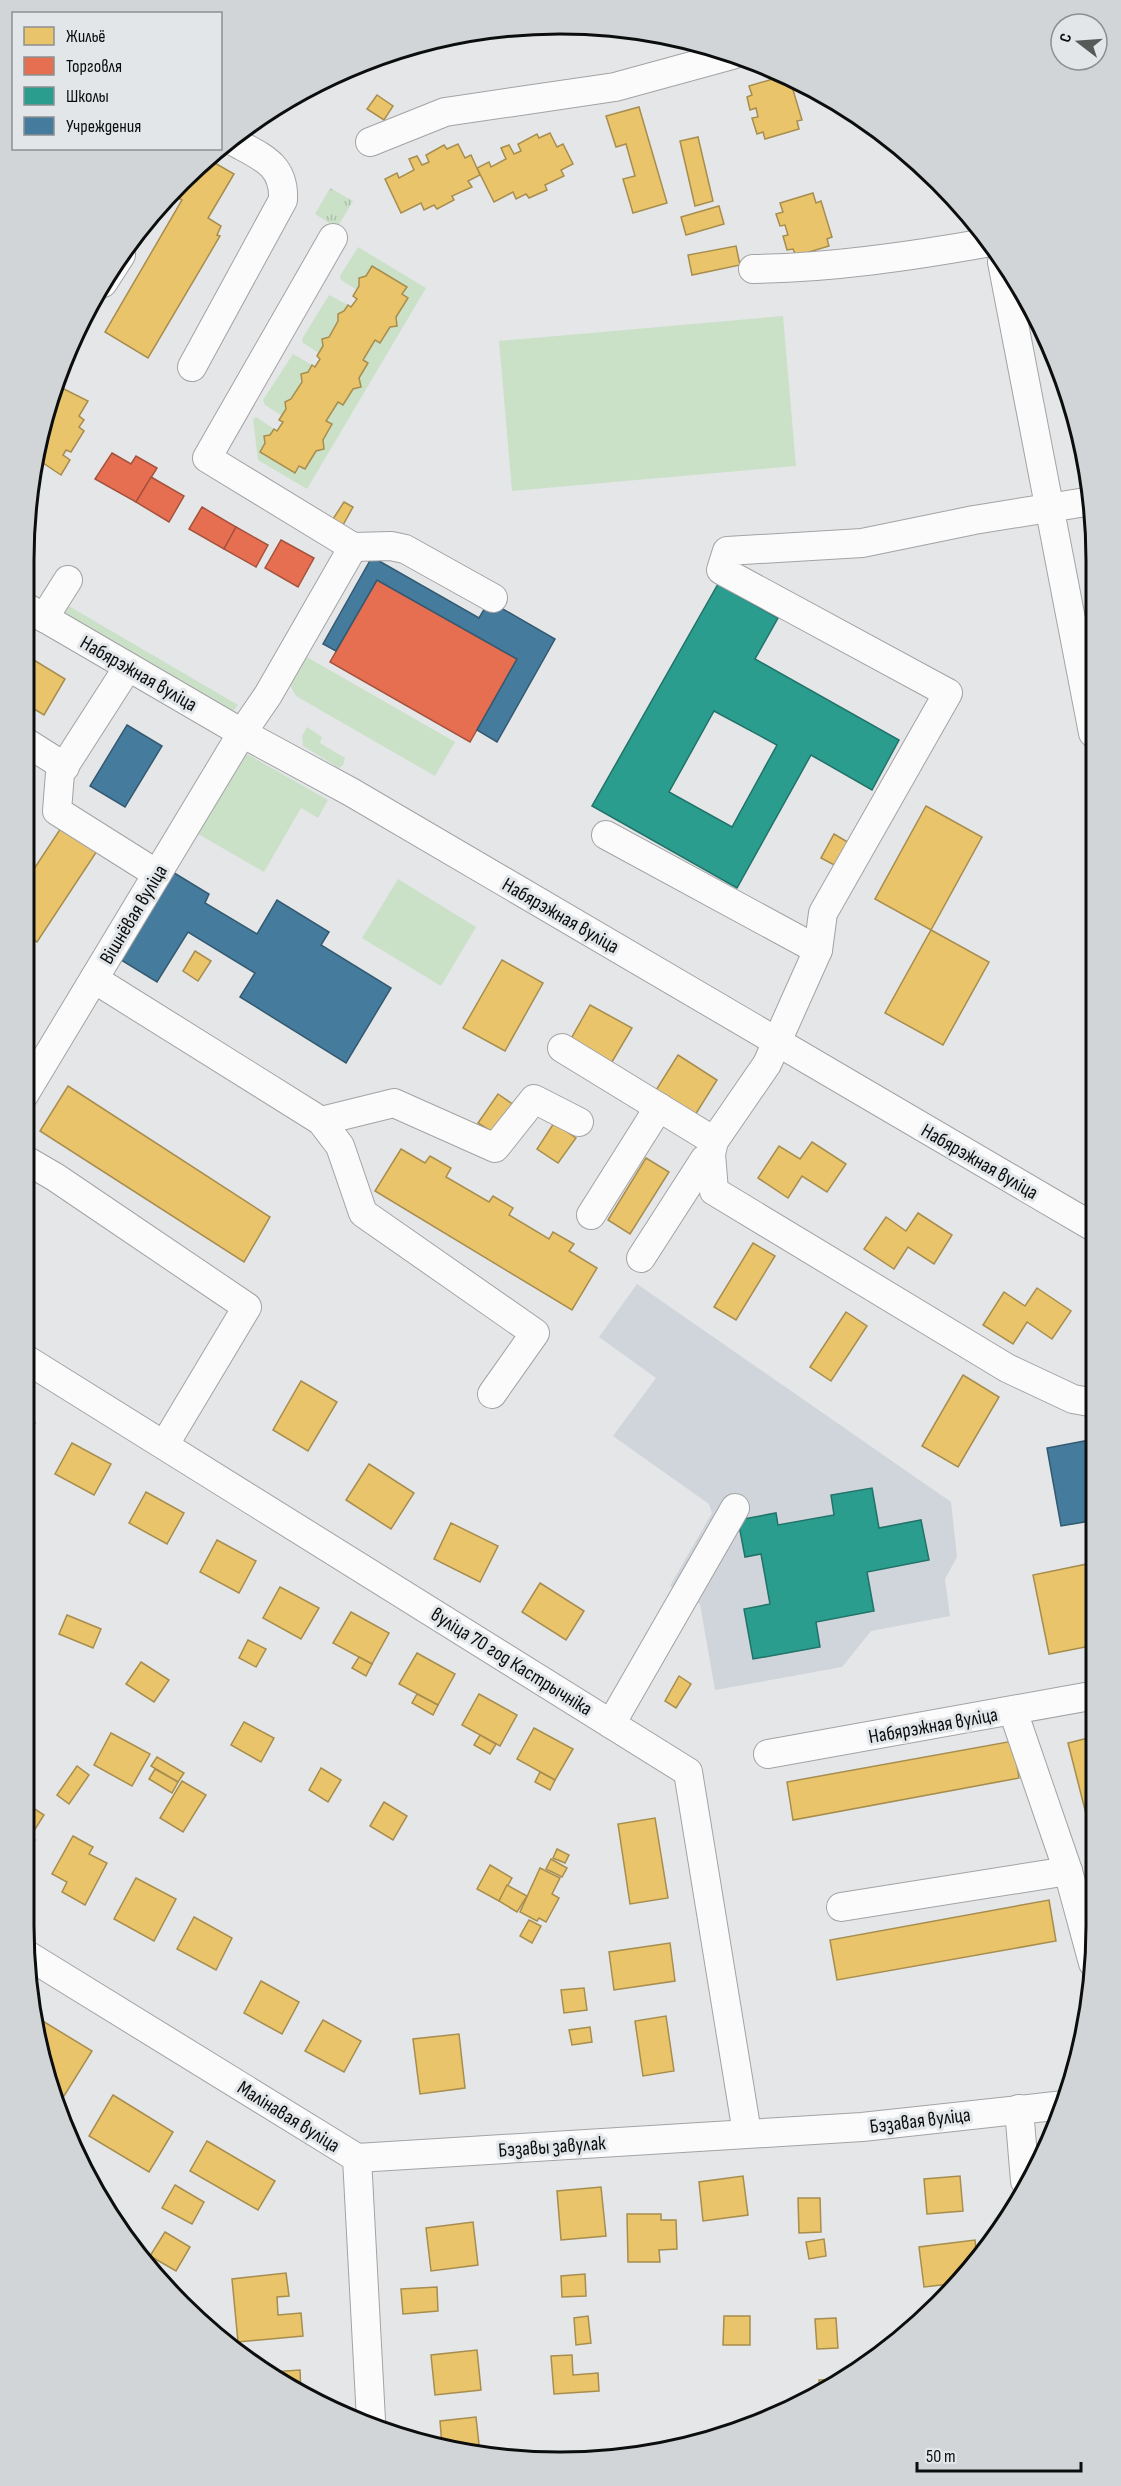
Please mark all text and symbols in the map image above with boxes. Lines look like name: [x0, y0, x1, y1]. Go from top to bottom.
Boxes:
legend: [12, 12, 222, 150]
north arrow: [1049, 12, 1109, 72]
text: Жильё: [66, 26, 106, 47]
text: С: [1056, 31, 1076, 45]
text: Торговля: [66, 56, 122, 77]
text: Школы: [66, 86, 109, 107]
text: Учреждения: [66, 116, 141, 137]
street label: Набярэжная вуліца: [76, 631, 201, 717]
street label: Вішнёвая вуліца: [95, 861, 173, 969]
street label: Набярэжная вуліца: [498, 873, 623, 959]
street label: Набярэжная вуліца: [917, 1119, 1042, 1205]
street label: вуліца 70 год Кастрычніка: [426, 1603, 596, 1721]
street label: Набярэжная вуліца: [867, 1703, 1000, 1749]
street label: Малінавая вуліца: [233, 2076, 344, 2158]
street label: Бэзавая вуліца: [868, 2103, 972, 2139]
street label: Бэзавы завулак: [498, 2131, 607, 2163]
scale bar: [917, 2435, 1080, 2473]
text: 50 m: [926, 2446, 956, 2467]

